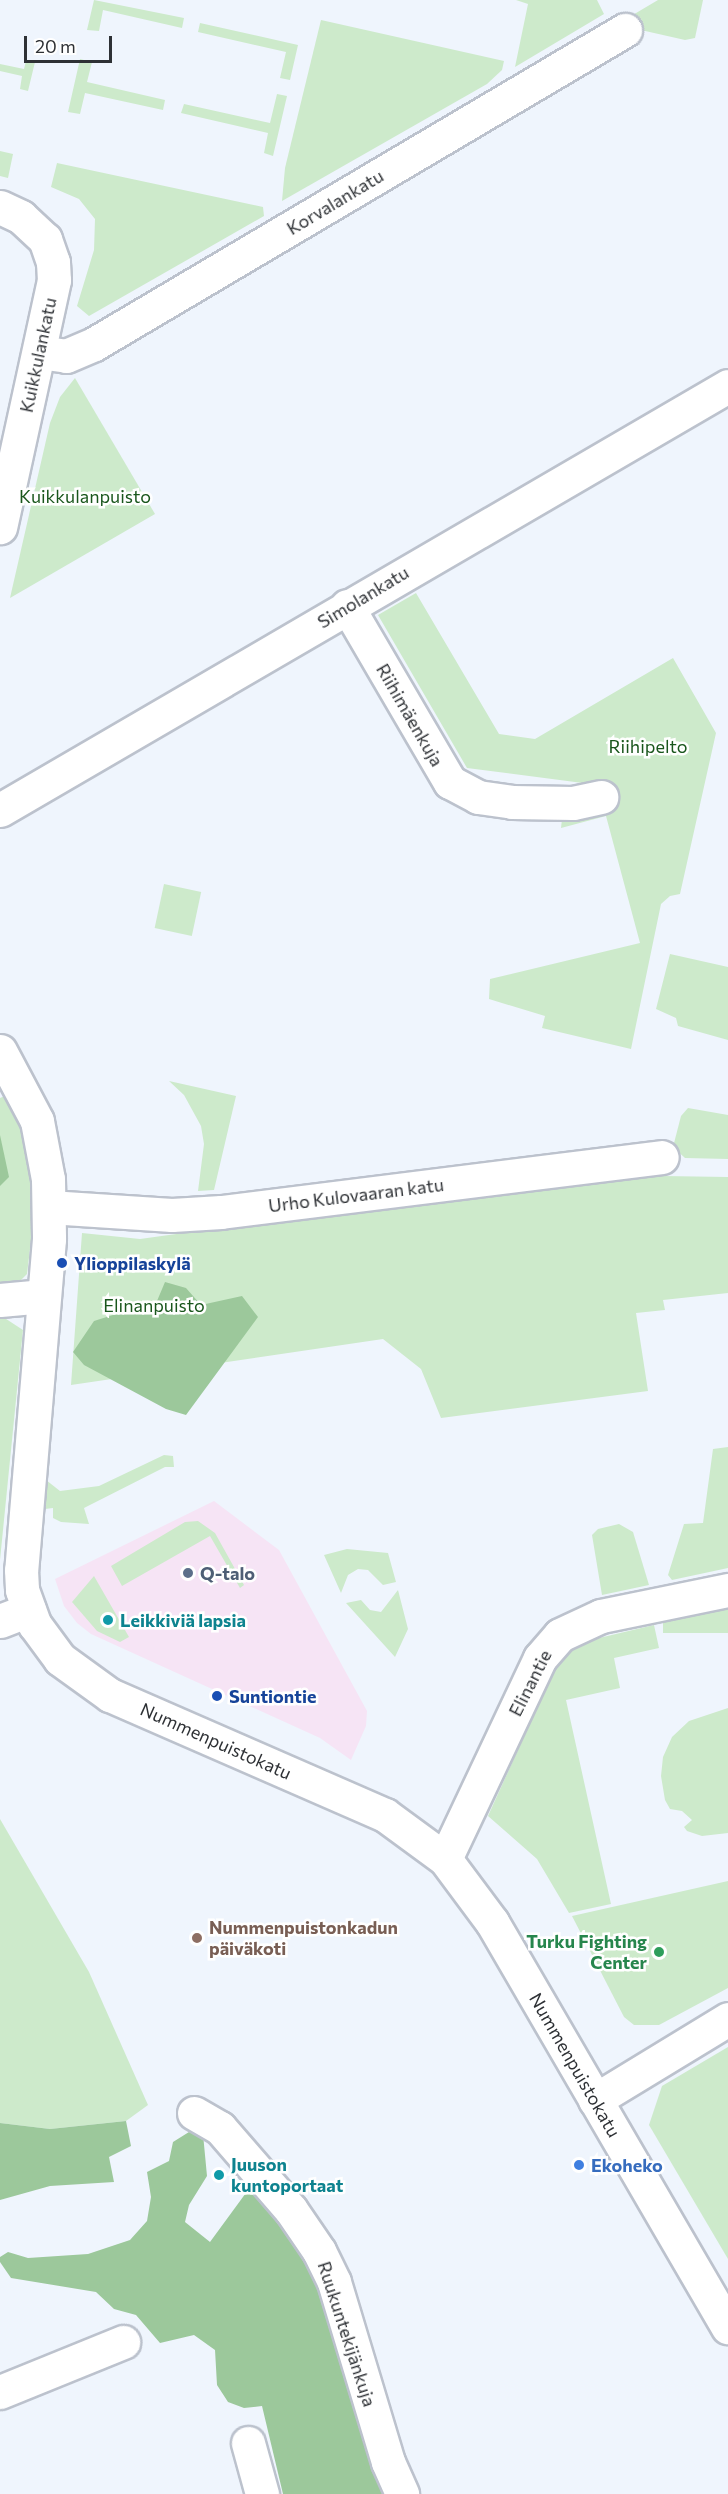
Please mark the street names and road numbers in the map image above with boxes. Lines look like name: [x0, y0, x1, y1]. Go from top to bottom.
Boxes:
street label: Korvalankatu: [283, 165, 387, 239]
street label: Kuikkulankatu: [15, 296, 61, 414]
street label: Simolankatu: [313, 561, 413, 633]
street label: Riihimäenkuja: [372, 660, 448, 770]
street label: Urho Kulovaaran katu: [267, 1174, 445, 1216]
street label: Elinantie: [504, 1646, 556, 1720]
street label: Nummenpuistokatu: [137, 1698, 295, 1784]
street label: Nummenpuistokatu: [525, 1989, 625, 2141]
street label: Ruukuntekijänkuja: [313, 2259, 381, 2409]

